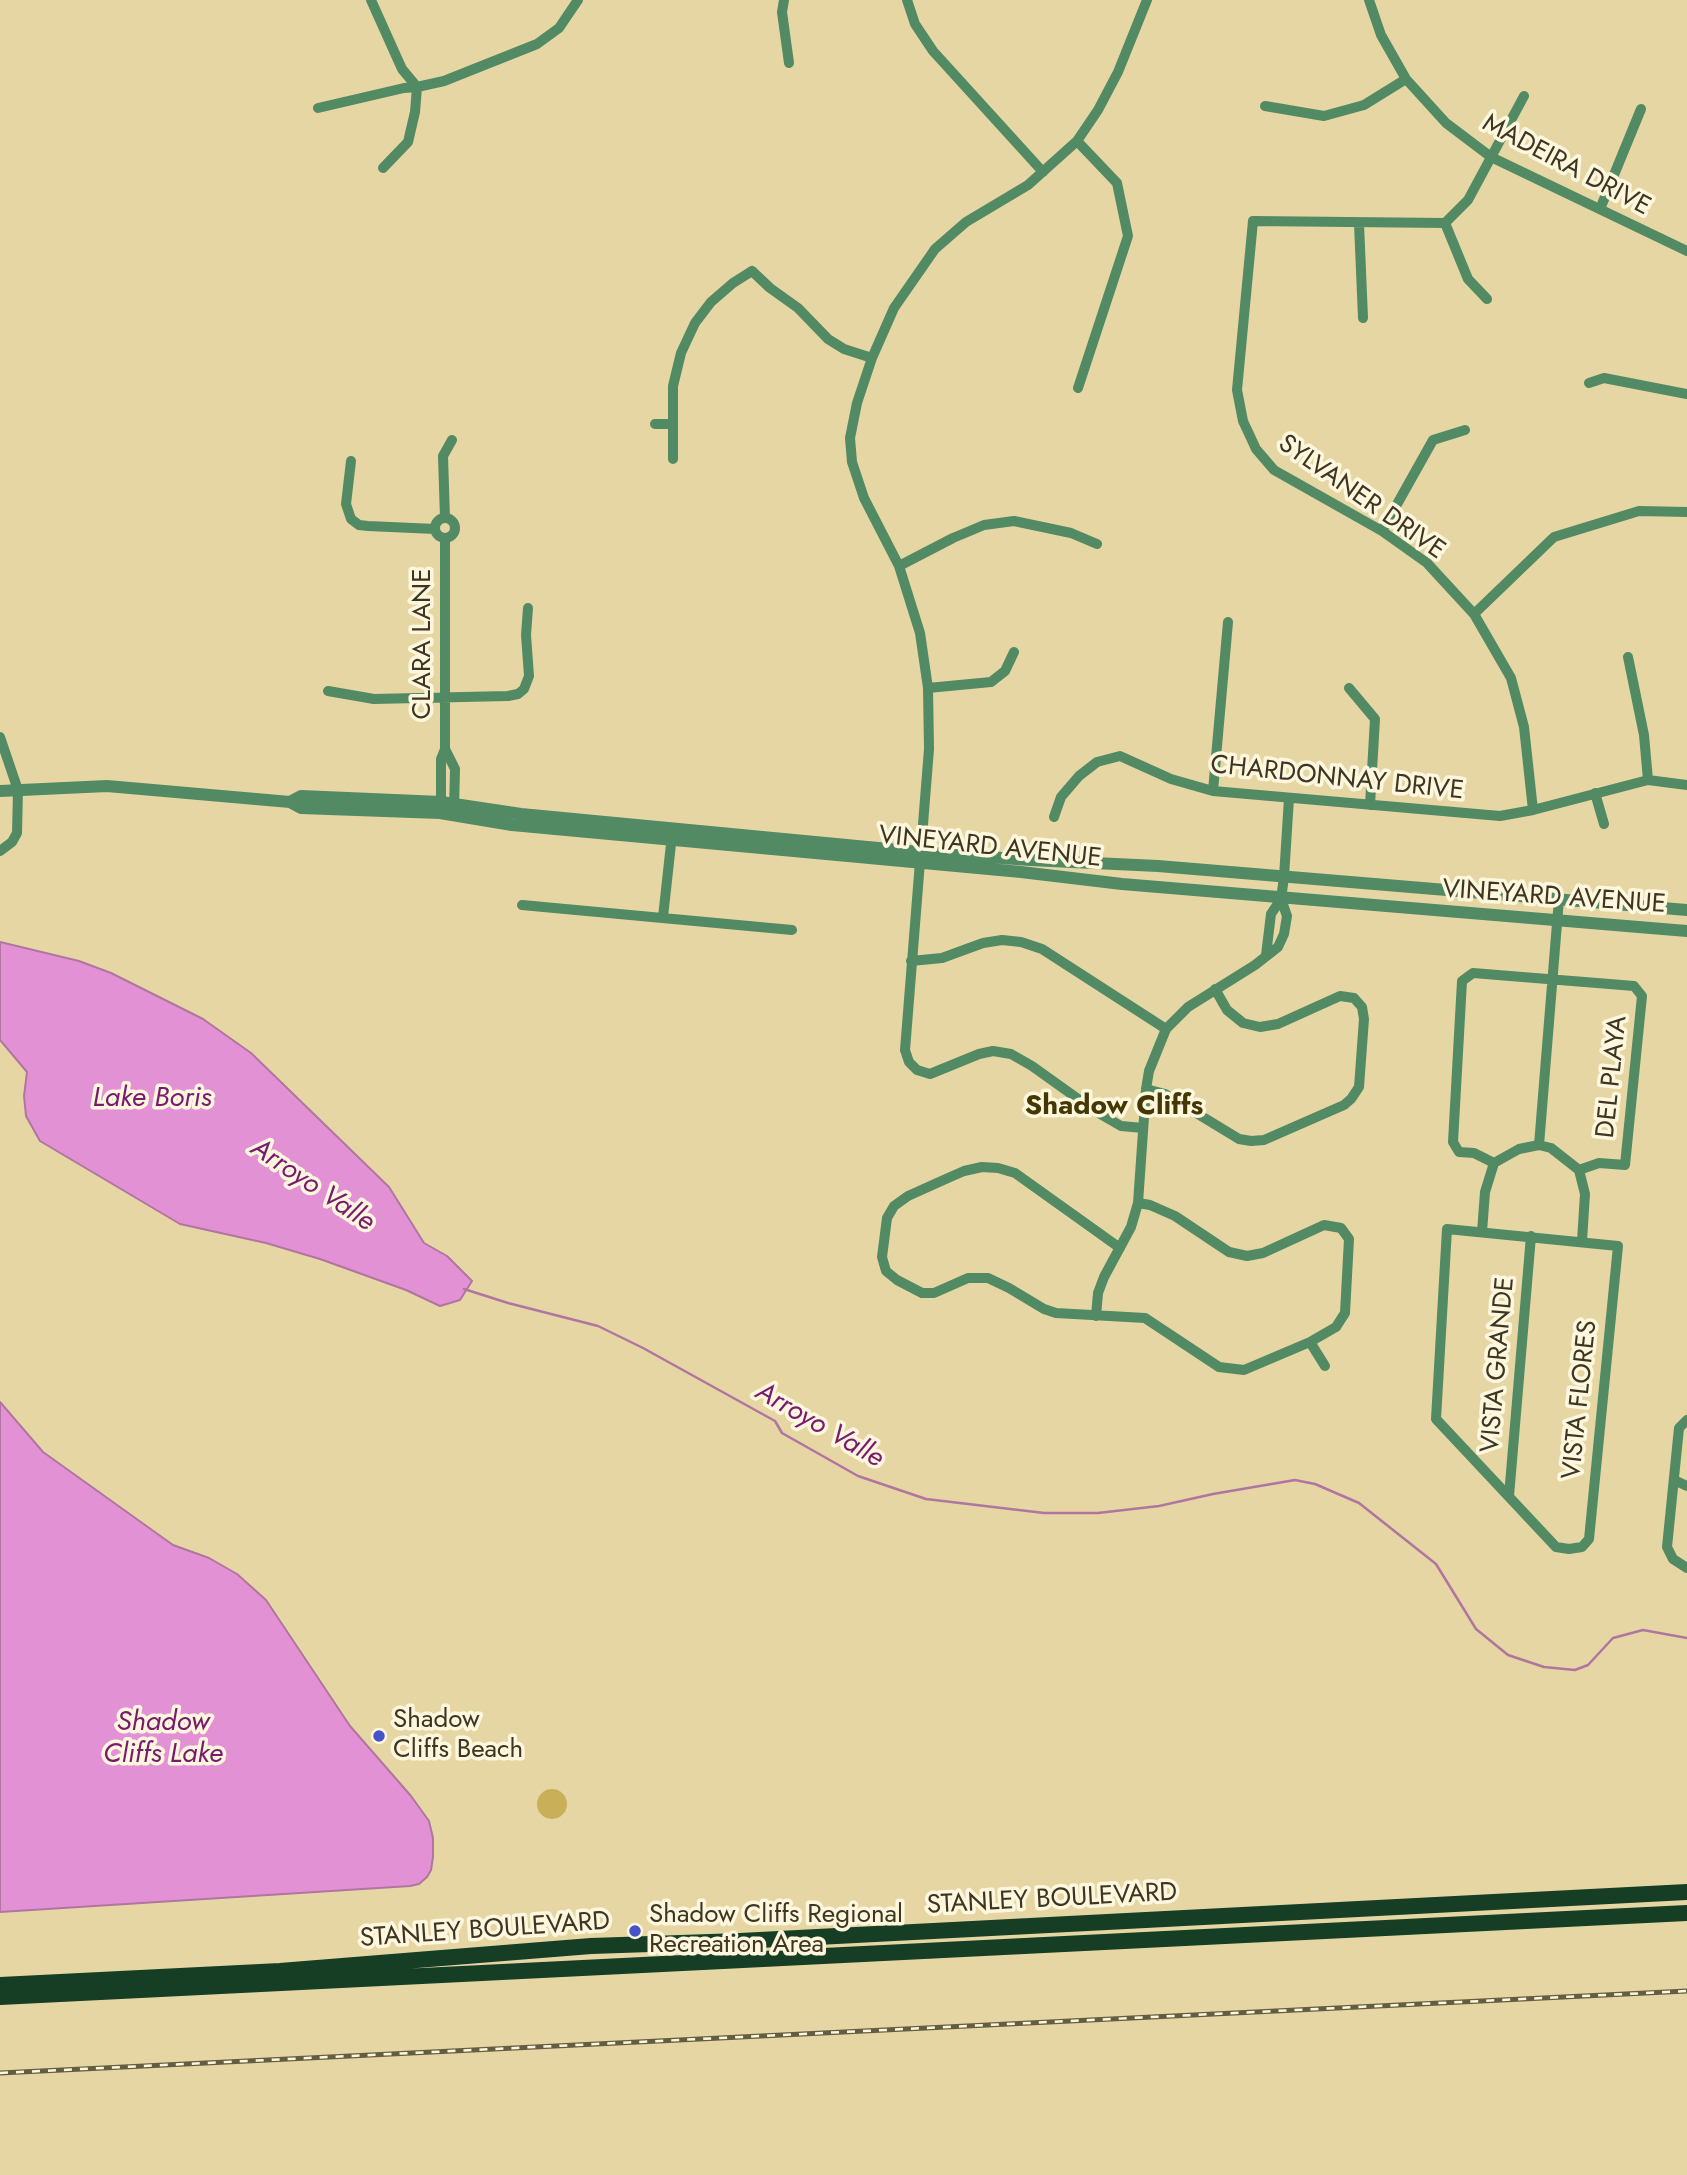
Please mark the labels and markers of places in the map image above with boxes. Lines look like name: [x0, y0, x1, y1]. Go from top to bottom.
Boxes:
place label: Shadow Cliffs Beach: [393, 1705, 523, 1766]
marker: Shadow Cliffs Beach: [371, 1728, 387, 1744]
place label: Shadow Cliffs Regional Recreation Area: [649, 1900, 903, 1962]
marker: Shadow Cliffs Regional Recreation Area: [627, 1923, 643, 1939]

